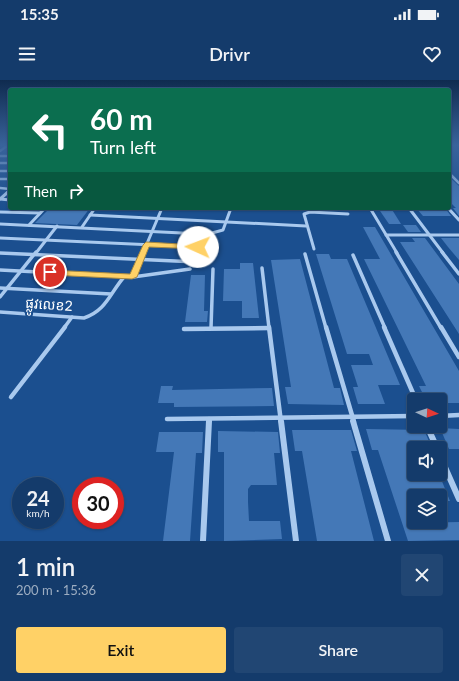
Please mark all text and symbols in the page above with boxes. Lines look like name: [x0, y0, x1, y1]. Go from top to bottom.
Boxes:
text: 15:35: [20, 5, 59, 23]
icon: menu: [16, 43, 38, 65]
text: Drivr: [209, 43, 250, 65]
icon: heart: [421, 43, 443, 65]
text: 60 m: [90, 102, 153, 136]
icon: left: [24, 104, 76, 156]
text: Turn left: [90, 136, 156, 158]
icon: right: [65, 180, 87, 202]
text: Then: [24, 182, 57, 200]
position arrow: [177, 226, 219, 268]
pin: [33, 255, 67, 289]
icon: arrive: [39, 261, 61, 283]
street label: ផ្លូវលេខ2: [24, 294, 73, 318]
north arrow: [407, 393, 447, 433]
map controls: [407, 393, 447, 529]
button: sound: [407, 441, 447, 481]
speed limit sign: 30: [72, 477, 124, 529]
text: 24: [26, 486, 50, 510]
button: layers: [407, 489, 447, 529]
text: km/h: [26, 507, 50, 519]
text: 1 min: [16, 552, 75, 581]
button: close: [401, 554, 443, 596]
text: 200 m · 15:36: [16, 582, 96, 598]
button: Exit: [16, 627, 226, 673]
button: Share: [234, 627, 443, 673]

